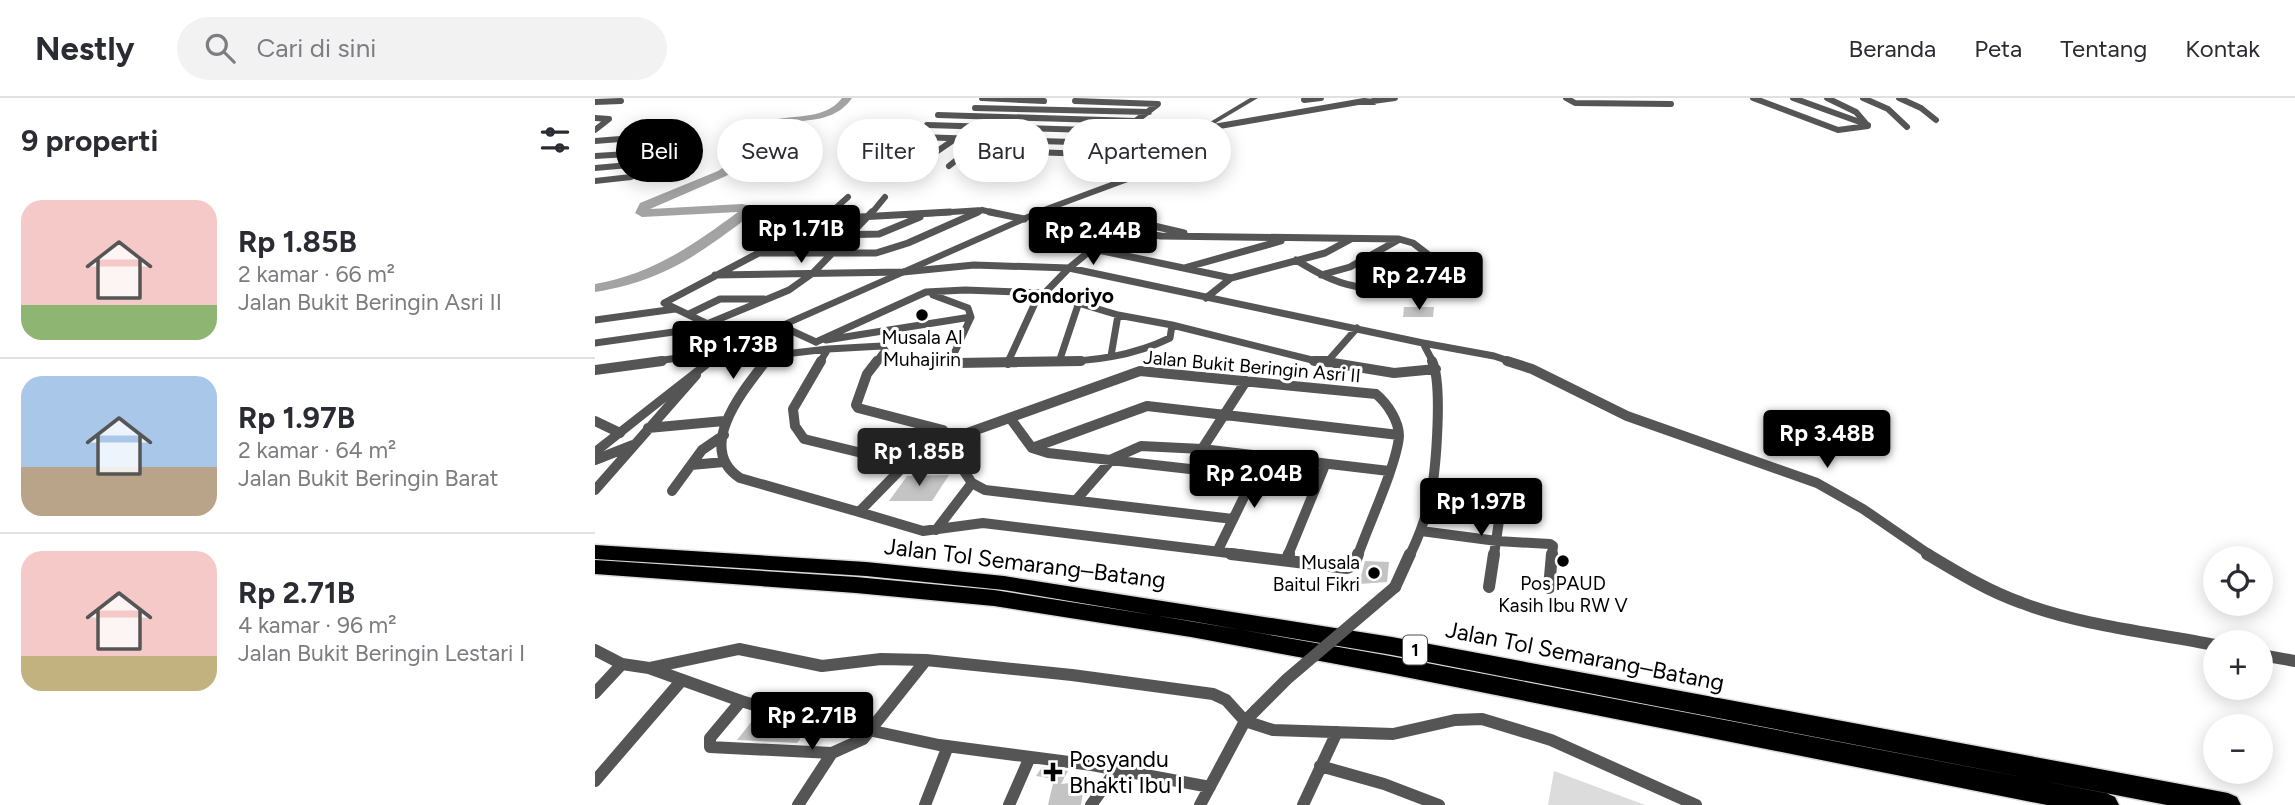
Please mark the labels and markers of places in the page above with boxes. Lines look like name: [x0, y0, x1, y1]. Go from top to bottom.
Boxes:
pin: Rp 1.71B: [729, 206, 873, 265]
pin: Rp 2.44B: [1021, 208, 1165, 267]
pin: Rp 2.74B: [1347, 252, 1491, 312]
marker: Musala Al Muhajirin: [914, 307, 930, 323]
pin: Rp 1.73B: [661, 322, 805, 381]
place label: Musala Al Muhajirin: [882, 326, 962, 371]
pin: Rp 3.48B: [1755, 410, 1899, 470]
pin: Rp 1.85B: [847, 428, 991, 488]
pin: Rp 2.04B: [1182, 450, 1326, 510]
pin: Rp 1.97B: [1409, 478, 1553, 538]
place label: Musala Baitul Fikri: [1273, 551, 1360, 596]
marker: Pos PAUD Kasih Ibu RW V: [1555, 553, 1571, 569]
marker: Musala Baitul Fikri: [1366, 565, 1382, 581]
place label: Pos PAUD Kasih Ibu RW V: [1498, 572, 1628, 617]
pin: Rp 2.71B: [740, 692, 884, 752]
place label: Posyandu Bhakti Ibu I: [1069, 745, 1183, 799]
marker: Posyandu Bhakti Ibu I: [1043, 762, 1063, 782]

